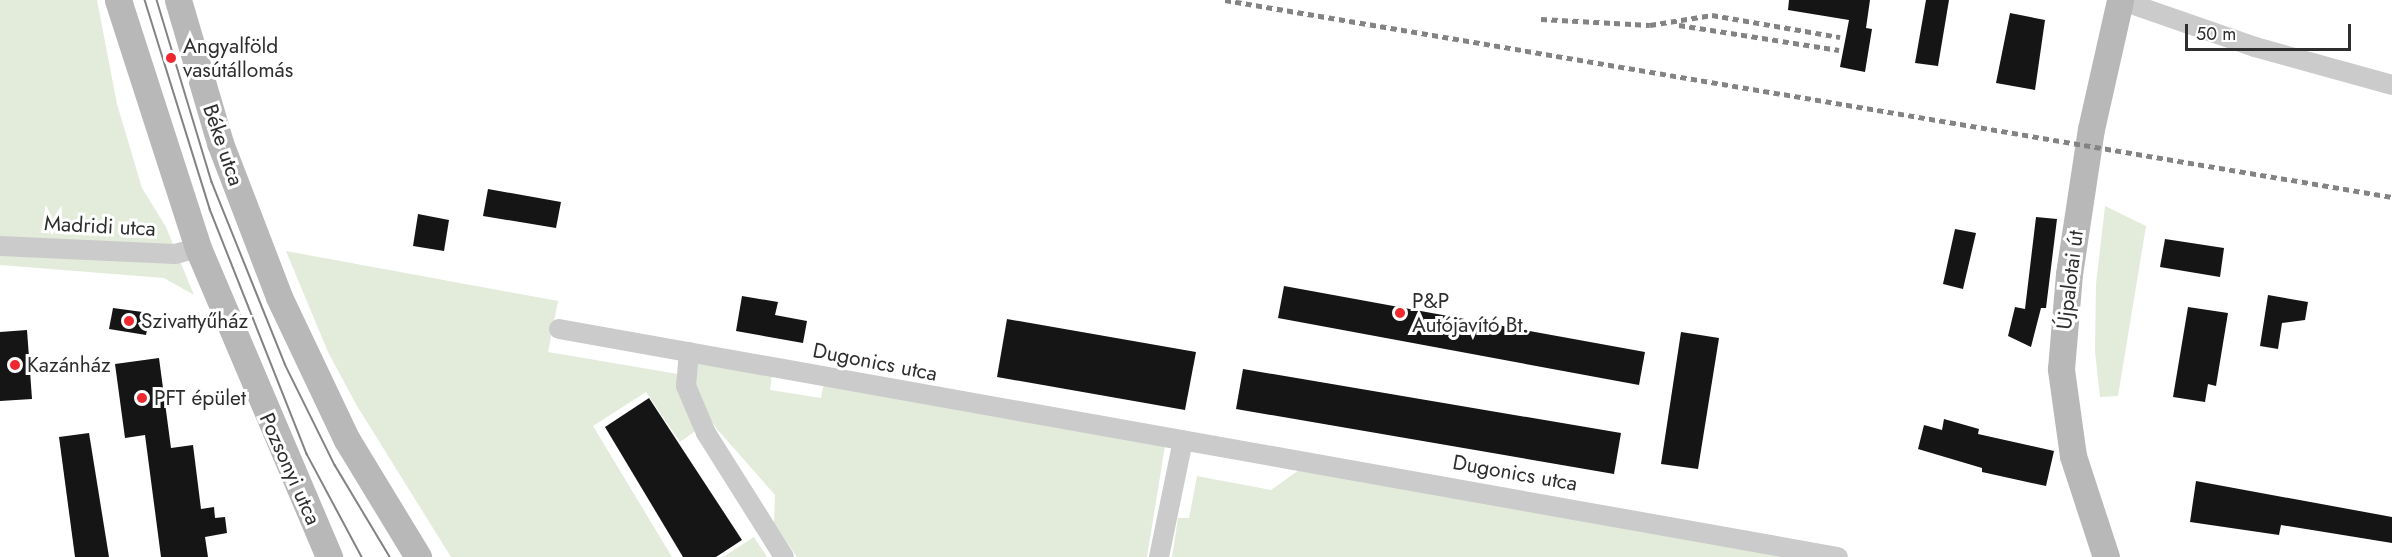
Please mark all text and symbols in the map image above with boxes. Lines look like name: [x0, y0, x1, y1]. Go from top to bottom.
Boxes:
scale bar: [2188, 12, 2354, 50]
text: 50 m: [2196, 21, 2236, 47]
place label: Angyalföld vasútállomás: [183, 33, 293, 83]
marker: Angyalföld vasútállomás: [164, 51, 178, 65]
street label: Béke utca: [197, 101, 249, 189]
street label: Madridi utca: [44, 210, 156, 242]
street label: Újpalotai út: [2051, 229, 2089, 331]
place label: P&P Autójavító Bt.: [1412, 288, 1529, 338]
marker: P&P Autójavító Bt.: [1393, 306, 1407, 320]
place label: Szivattyűház: [141, 308, 248, 334]
marker: Szivattyűház: [122, 314, 136, 328]
street label: Dugonics utca: [811, 338, 939, 386]
place label: Kazánház: [27, 352, 111, 378]
marker: Kazánház: [8, 358, 22, 372]
place label: PFT épület: [154, 385, 246, 411]
marker: PFT épület: [135, 391, 149, 405]
street label: Pozsonyi utca: [254, 409, 326, 529]
street label: Dugonics utca: [1451, 450, 1579, 496]

